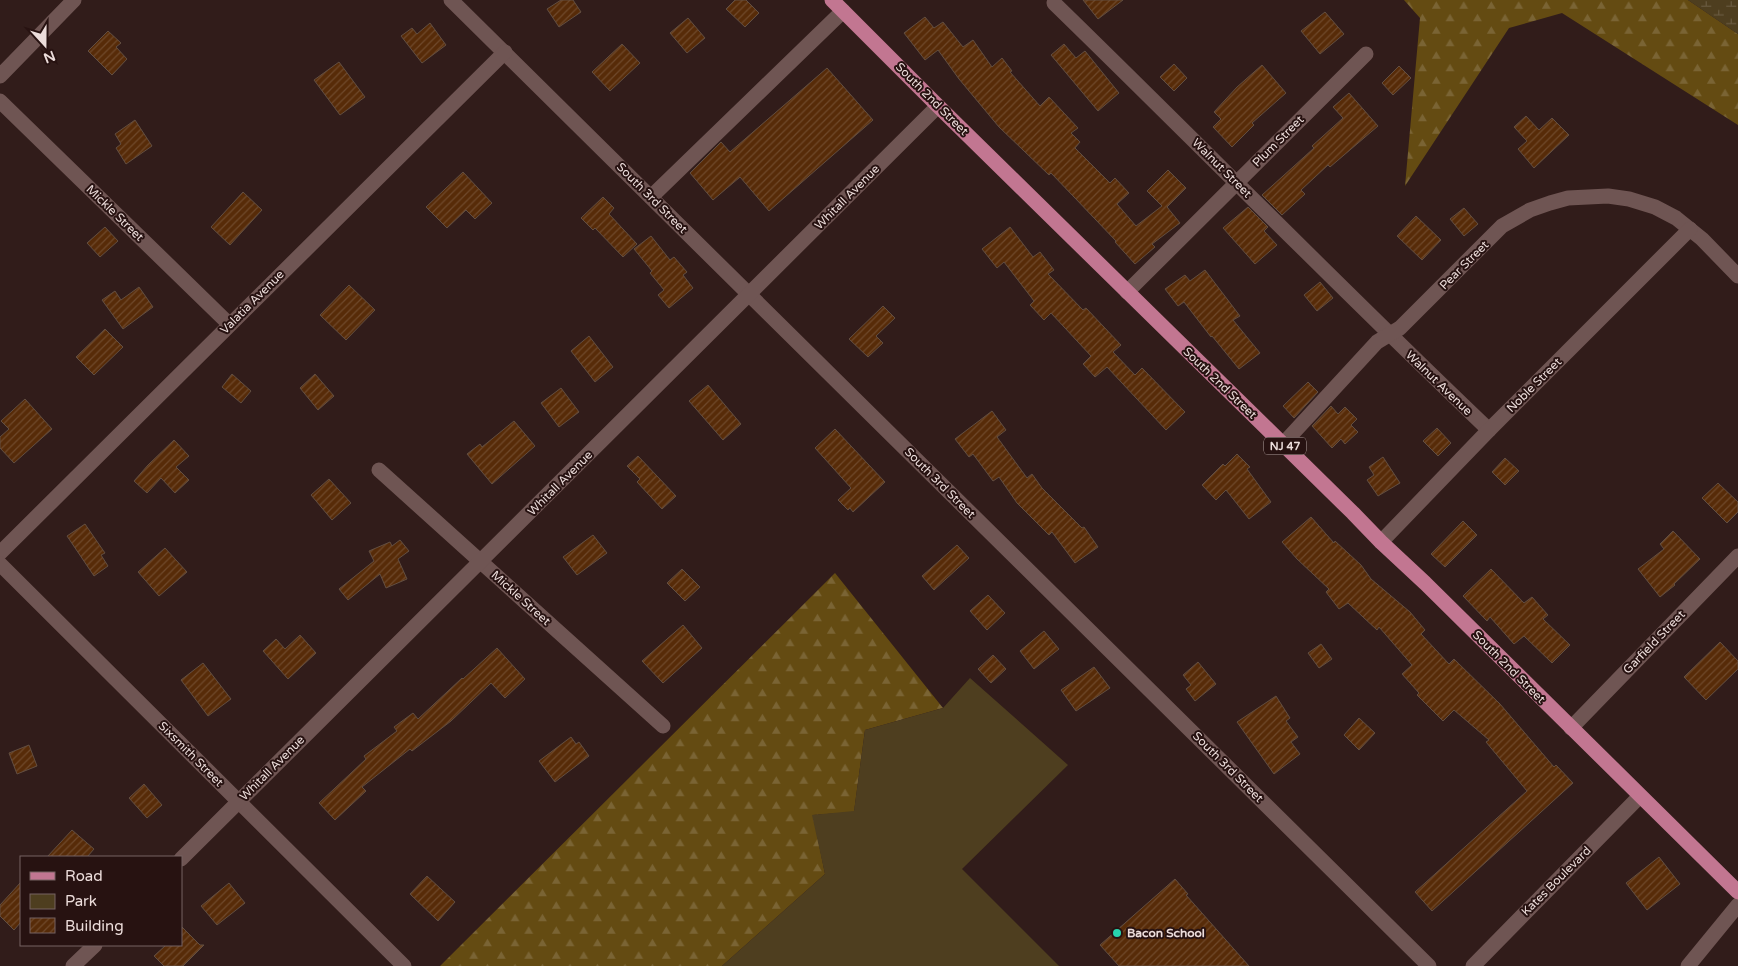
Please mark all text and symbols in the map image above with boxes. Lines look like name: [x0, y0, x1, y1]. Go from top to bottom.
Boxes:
north arrow: [20, 20, 70, 70]
text: N: [41, 47, 58, 67]
street label: South 2nd Street: [893, 60, 971, 138]
street label: Plum Street: [1249, 112, 1307, 170]
street label: Walnut Street: [1189, 135, 1255, 201]
street label: South 3rd Street: [614, 160, 690, 236]
street label: Whitall Avenue: [812, 162, 882, 232]
street label: Mickle Street: [83, 182, 147, 244]
street label: Pear Street: [1437, 237, 1492, 292]
street label: Valatia Avenue: [217, 267, 287, 337]
street label: South 2nd Street: [1180, 344, 1260, 422]
street label: Walnut Avenue: [1403, 348, 1475, 418]
street label: Noble Street: [1504, 354, 1565, 415]
road number: NJ 47: [1264, 438, 1306, 454]
street label: South 3rd Street: [902, 445, 978, 521]
street label: Whitall Avenue: [525, 448, 595, 518]
street label: Mickle Street: [489, 568, 554, 628]
street label: Garfield Street: [1620, 607, 1688, 677]
street label: South 2nd Street: [1470, 628, 1548, 706]
street label: Sixsmith Street: [156, 719, 227, 790]
street label: South 3rd Street: [1190, 729, 1266, 805]
street label: Whitall Avenue: [237, 733, 307, 803]
street label: Kates Boulevard: [1518, 843, 1594, 919]
legend: [20, 856, 182, 946]
text: Road: [65, 867, 103, 885]
text: Park: [65, 892, 97, 910]
text: Building: [65, 917, 124, 935]
place label: Bacon School: [1127, 926, 1205, 940]
marker: Bacon School: [1111, 927, 1123, 939]

